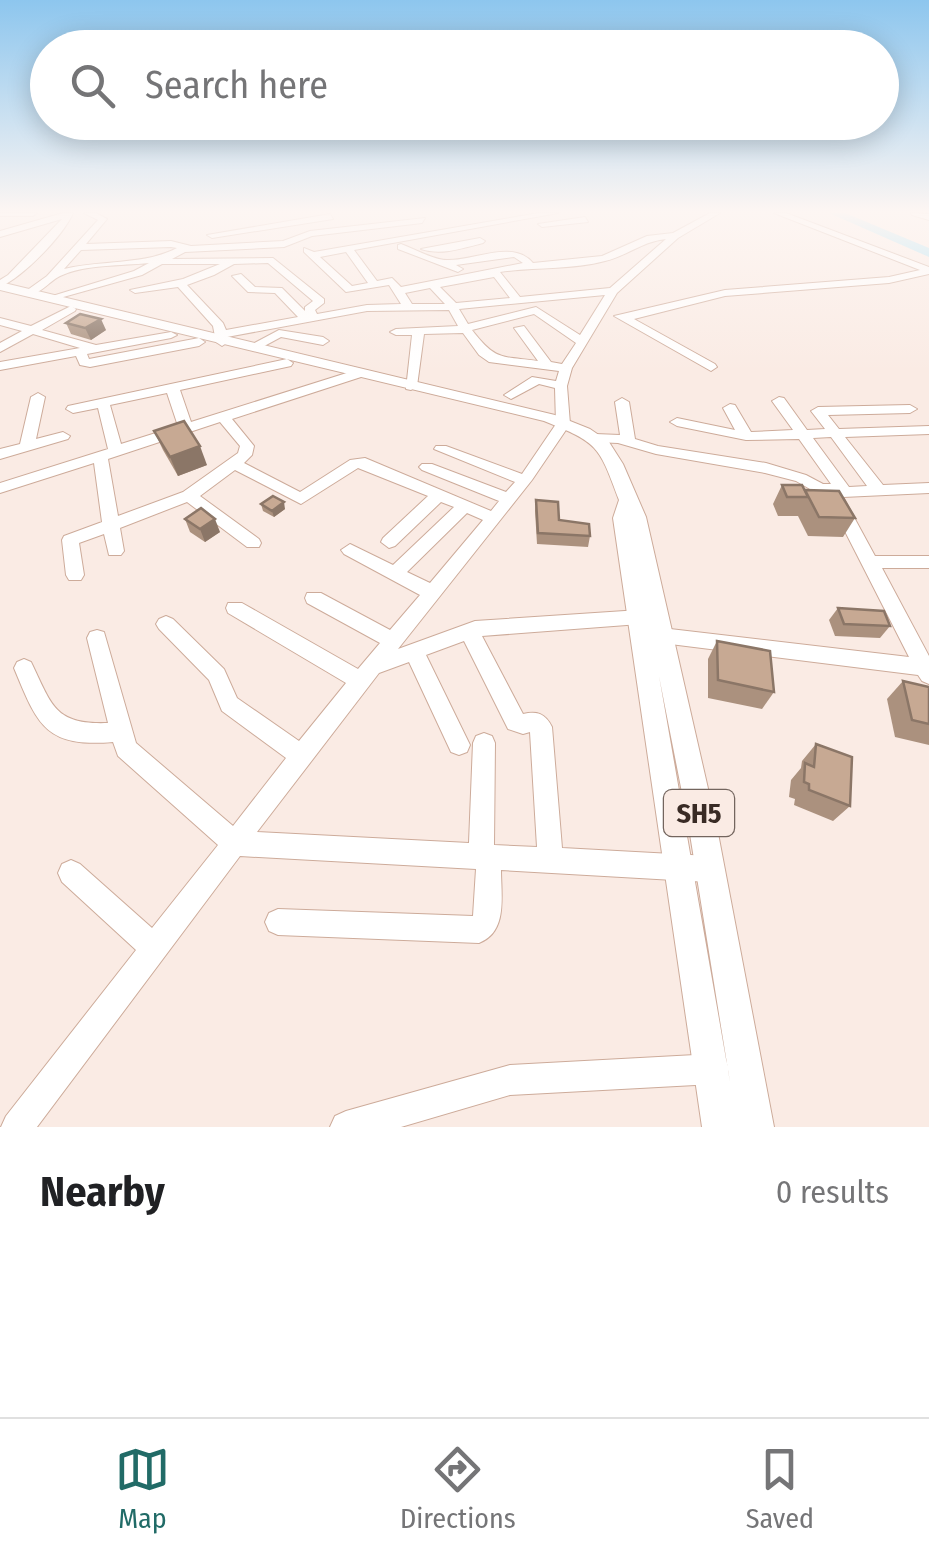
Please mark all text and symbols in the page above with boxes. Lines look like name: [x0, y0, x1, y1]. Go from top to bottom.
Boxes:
search box: [30, 30, 899, 140]
icon: search: [65, 58, 120, 113]
text: Search here: [145, 62, 328, 108]
road number: SH5: [664, 790, 734, 836]
text: Nearby: [40, 1167, 165, 1217]
text: 0 results: [776, 1173, 889, 1211]
tab: Map: [115, 1442, 170, 1535]
tab: Directions: [400, 1442, 516, 1535]
tab: Saved: [746, 1442, 814, 1535]

